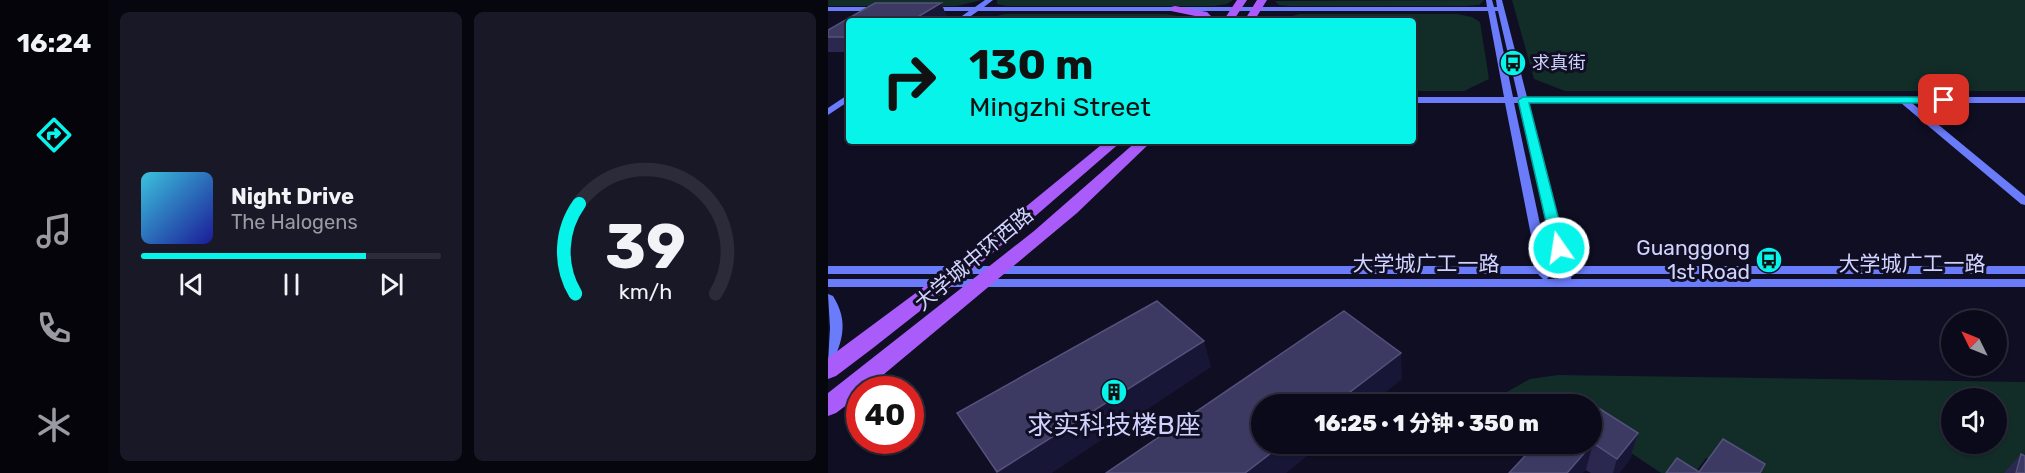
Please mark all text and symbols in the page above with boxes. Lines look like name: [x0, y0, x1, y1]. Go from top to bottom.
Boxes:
text: 16:24: [17, 27, 91, 59]
text: 130 m: [969, 40, 1094, 90]
icon: right: [870, 42, 948, 120]
bus stop icon: 求真街: [1498, 48, 1528, 78]
place label: 求真街: [1532, 52, 1586, 74]
pin: [1918, 74, 1969, 125]
icon: arrive: [1927, 83, 1960, 116]
text: Mingzhi Street: [969, 91, 1151, 123]
icon: directions: [33, 114, 75, 156]
text: Night Drive: [231, 183, 354, 210]
street label: 大学城中环西路: [909, 202, 1038, 315]
icon: music: [33, 210, 75, 252]
text: The Halogens: [231, 210, 358, 234]
text: 39: [604, 210, 686, 284]
position arrow: [1527, 216, 1591, 280]
place label: Guanggong 1st Road: [1636, 235, 1750, 284]
bus stop icon: Guanggong 1st Road: [1754, 245, 1784, 275]
street label: 大学城广工一路: [1353, 251, 1500, 276]
street label: 大学城广工一路: [1839, 251, 1986, 276]
icon: previous: [175, 268, 208, 301]
icon: pause: [275, 268, 308, 301]
icon: next: [375, 268, 408, 301]
text: km/h: [618, 279, 672, 304]
icon: phone: [33, 307, 75, 349]
north arrow: [1941, 310, 2007, 376]
map controls: [1941, 310, 2007, 454]
speed limit sign: 40: [846, 376, 924, 454]
building icon: 求实科技楼B座: [1099, 377, 1129, 407]
button: sound: [1941, 388, 2007, 454]
icon: climate: [33, 404, 75, 446]
place label: 求实科技楼B座: [1027, 410, 1201, 441]
text: 16:25 · 1 分钟 · 350 m: [1314, 410, 1539, 437]

